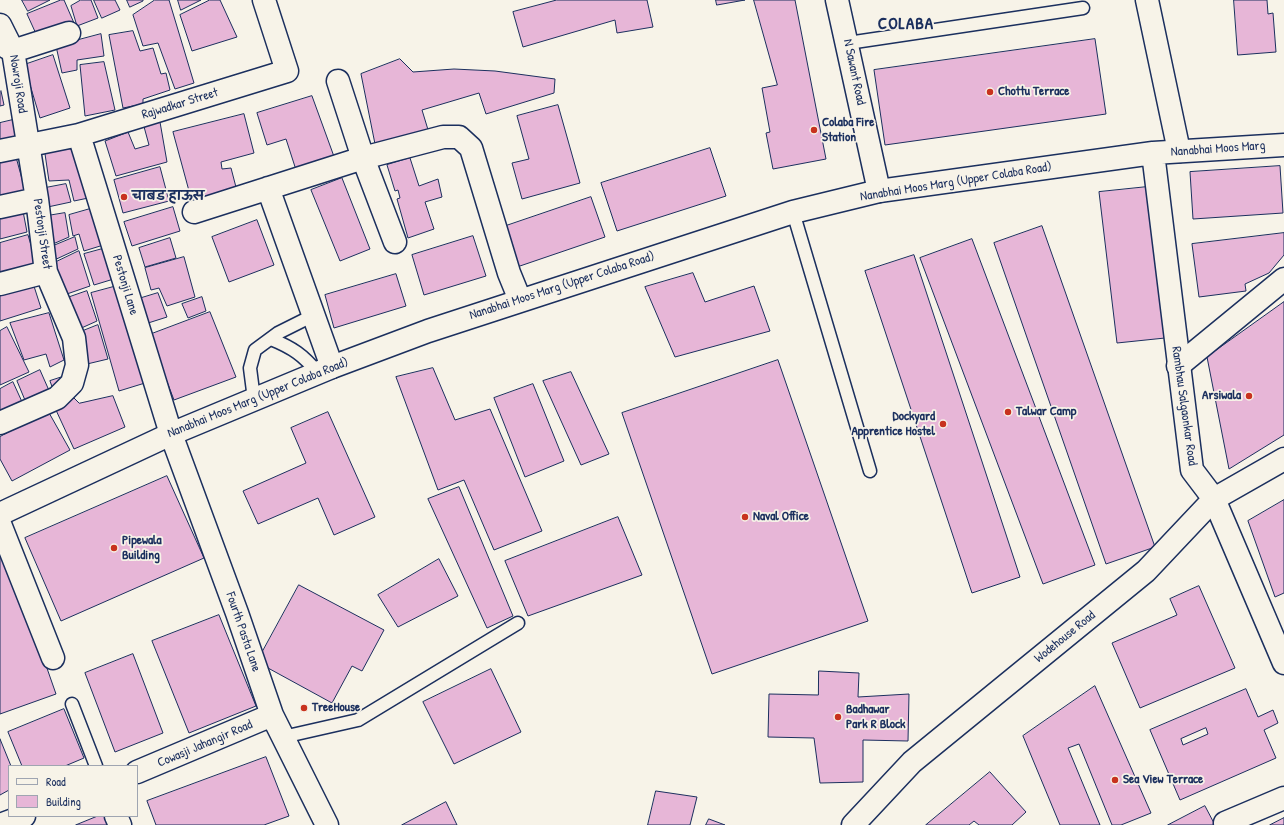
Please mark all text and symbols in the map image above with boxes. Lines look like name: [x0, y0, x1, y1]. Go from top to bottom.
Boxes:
district label: COLABA: [878, 14, 934, 34]
street label: N Sawant Road: [839, 38, 869, 106]
street label: Nowroji Road: [6, 54, 30, 114]
place label: Chottu Terrace: [998, 84, 1070, 100]
street label: Rajwadkar Street: [140, 85, 220, 123]
marker: Chottu Terrace: [985, 87, 995, 97]
place label: Colaba Fire Station: [822, 115, 874, 146]
marker: Colaba Fire Station: [809, 125, 819, 135]
street label: Nanabhai Moos Marg: [1170, 138, 1266, 160]
street label: Nanabhai Moos Marg (Upper Colaba Road): [859, 159, 1053, 205]
place label: चाबड हाऊस: [132, 189, 204, 205]
marker: चाबड हाऊस: [119, 192, 129, 202]
street label: Pestonji Street: [29, 198, 55, 270]
street label: Nanabhai Moos Marg (Upper Colaba Road): [467, 249, 657, 323]
street label: Pestonji Lane: [108, 253, 142, 317]
street label: Rambhau Salgaonkar Road: [1168, 345, 1200, 467]
street label: Nanabhai Moos Marg (Upper Colaba Road): [165, 354, 351, 442]
place label: Arsiwala: [1202, 388, 1241, 404]
marker: Arsiwala: [1244, 391, 1254, 401]
place label: Talwar Camp: [1016, 404, 1076, 420]
marker: Talwar Camp: [1003, 407, 1013, 417]
place label: Dockyard Apprentice Hostel: [851, 409, 935, 440]
marker: Dockyard Apprentice Hostel: [938, 419, 948, 429]
place label: Naval Office: [753, 509, 809, 525]
marker: Naval Office: [740, 512, 750, 522]
place label: Pipewala Building: [122, 533, 162, 564]
marker: Pipewala Building: [109, 543, 119, 553]
street label: Fourth Pasta Lane: [222, 590, 264, 674]
street label: Wodehouse Road: [1031, 608, 1099, 666]
place label: TreeHouse: [312, 700, 360, 716]
place label: Badhawar Park R Block: [846, 702, 905, 733]
marker: TreeHouse: [299, 703, 309, 713]
marker: Badhawar Park R Block: [833, 712, 843, 722]
street label: Cowasji Jahangir Road: [155, 717, 255, 771]
legend: [8, 765, 138, 817]
place label: Sea View Terrace: [1123, 772, 1203, 788]
text: Road: [46, 773, 66, 790]
marker: Sea View Terrace: [1110, 775, 1120, 785]
text: Building: [46, 793, 81, 810]

